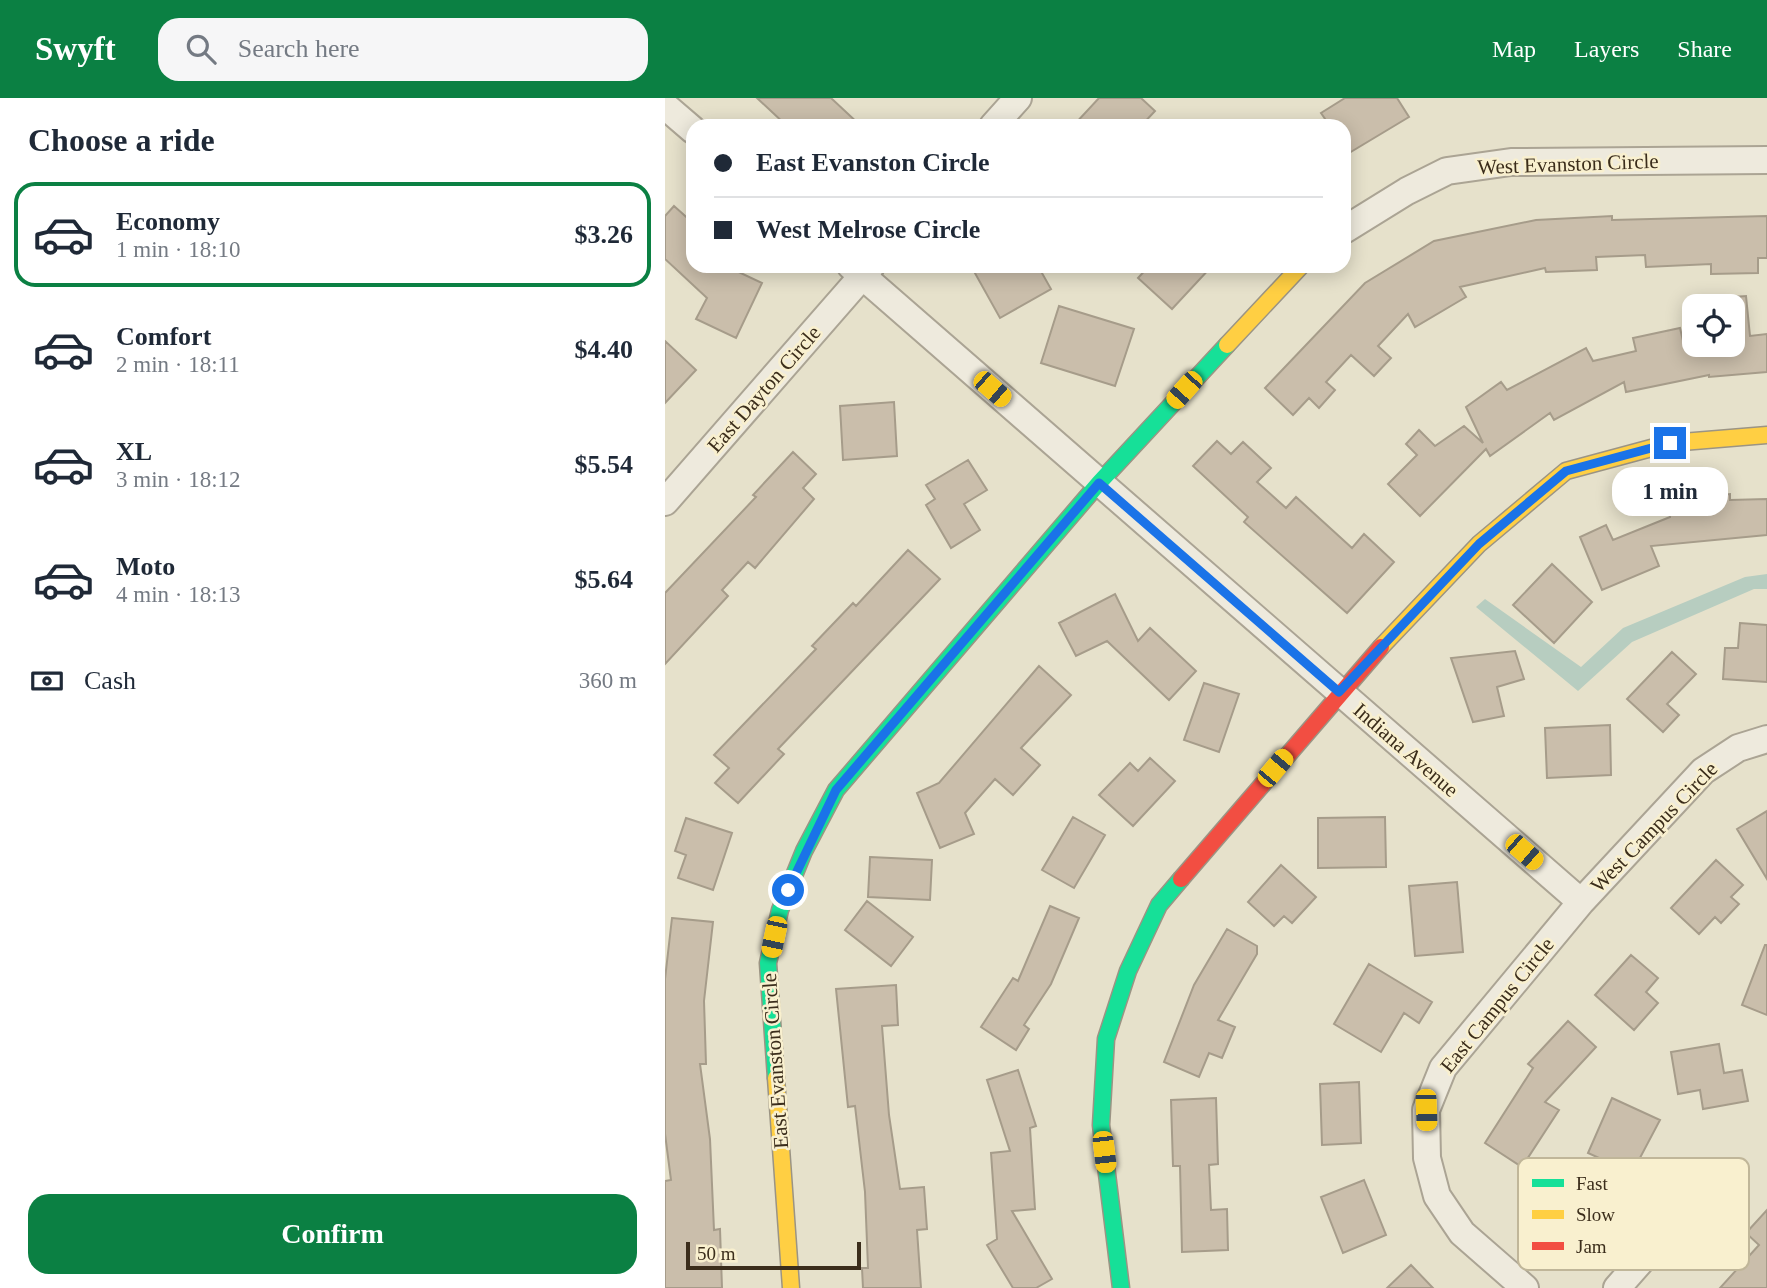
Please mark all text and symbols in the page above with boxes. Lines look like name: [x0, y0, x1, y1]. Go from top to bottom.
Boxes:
search box: [158, 18, 648, 81]
icon: search: [182, 30, 220, 68]
text: Swyft: [35, 31, 116, 67]
text: Search here: [238, 34, 360, 63]
text: Map: [1492, 36, 1536, 62]
text: Layers: [1574, 36, 1639, 62]
text: Share: [1677, 36, 1732, 62]
text: Choose a ride: [28, 122, 215, 158]
text: East Evanston Circle: [756, 148, 990, 177]
street label: West Evanston Circle: [1477, 149, 1659, 179]
icon: car: [32, 203, 95, 266]
text: Economy: [116, 207, 220, 236]
text: West Melrose Circle: [756, 215, 980, 244]
text: $3.26: [575, 220, 633, 249]
text: 1 min · 18:10: [116, 237, 241, 262]
map controls: [1682, 294, 1745, 357]
button: locate: [1682, 294, 1745, 357]
icon: car: [32, 318, 95, 381]
street label: East Dayton Circle: [703, 321, 825, 457]
text: Comfort: [116, 322, 211, 351]
text: $4.40: [575, 335, 633, 364]
text: 2 min · 18:11: [116, 352, 240, 377]
car: [970, 367, 1015, 411]
car: [1163, 367, 1206, 413]
route end: [1654, 427, 1686, 459]
icon: car: [32, 433, 95, 496]
text: XL: [116, 437, 152, 466]
text: $5.54: [575, 450, 633, 479]
text: 3 min · 18:12: [116, 467, 241, 492]
callout: 1 min: [1612, 468, 1728, 516]
text: 1 min: [1642, 479, 1698, 504]
icon: car: [32, 548, 95, 611]
text: Moto: [116, 552, 175, 581]
text: $5.64: [575, 565, 633, 594]
text: 4 min · 18:13: [116, 582, 241, 607]
icon: cash: [28, 662, 66, 700]
text: Cash: [84, 666, 136, 695]
text: 360 m: [579, 668, 637, 693]
street label: Indiana Avenue: [1349, 698, 1463, 802]
car: [1254, 745, 1297, 791]
street label: West Campus Circle: [1586, 757, 1722, 897]
car: [1502, 830, 1547, 874]
route start: [772, 874, 804, 906]
car: [760, 914, 789, 960]
street label: East Campus Circle: [1435, 933, 1559, 1077]
street label: East Evanston Circle: [757, 972, 793, 1150]
car: [1415, 1089, 1438, 1131]
car: [1092, 1130, 1117, 1174]
legend: [1518, 1158, 1749, 1270]
text: Fast: [1576, 1173, 1608, 1194]
button: Confirm: [28, 1194, 637, 1274]
text: Slow: [1576, 1204, 1615, 1225]
text: Jam: [1576, 1236, 1607, 1257]
scale bar: [686, 1239, 861, 1271]
text: 50 m: [697, 1243, 736, 1264]

